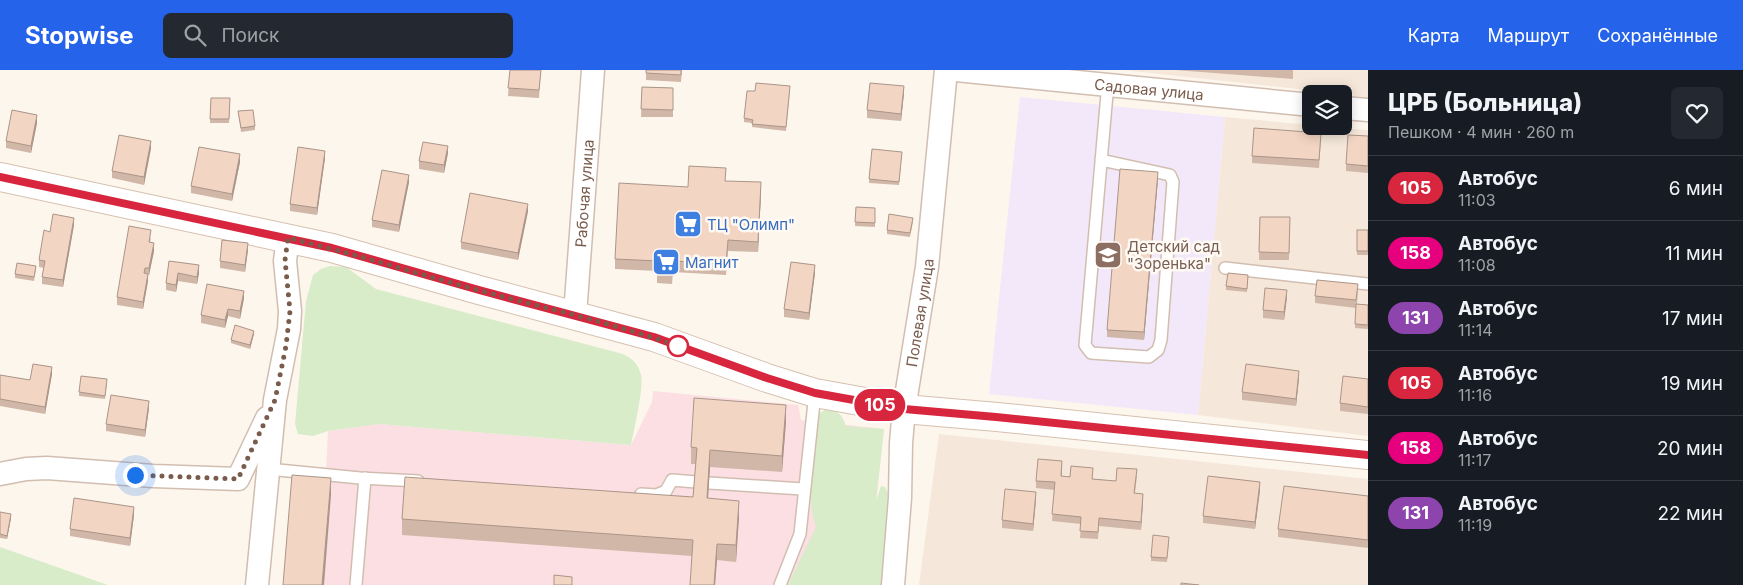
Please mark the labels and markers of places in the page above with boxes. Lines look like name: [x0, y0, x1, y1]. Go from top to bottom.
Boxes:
supermarket icon: ТЦ "Олимп": [673, 209, 703, 239]
place label: ТЦ "Олимп": [707, 215, 795, 234]
place label: Детский сад "Зоренька": [1127, 237, 1220, 273]
school or university icon: Детский сад "Зоренька": [1093, 240, 1123, 270]
supermarket icon: Магнит: [651, 247, 681, 277]
place label: Магнит: [685, 253, 738, 272]
unlabelled marker: [667, 335, 689, 357]

